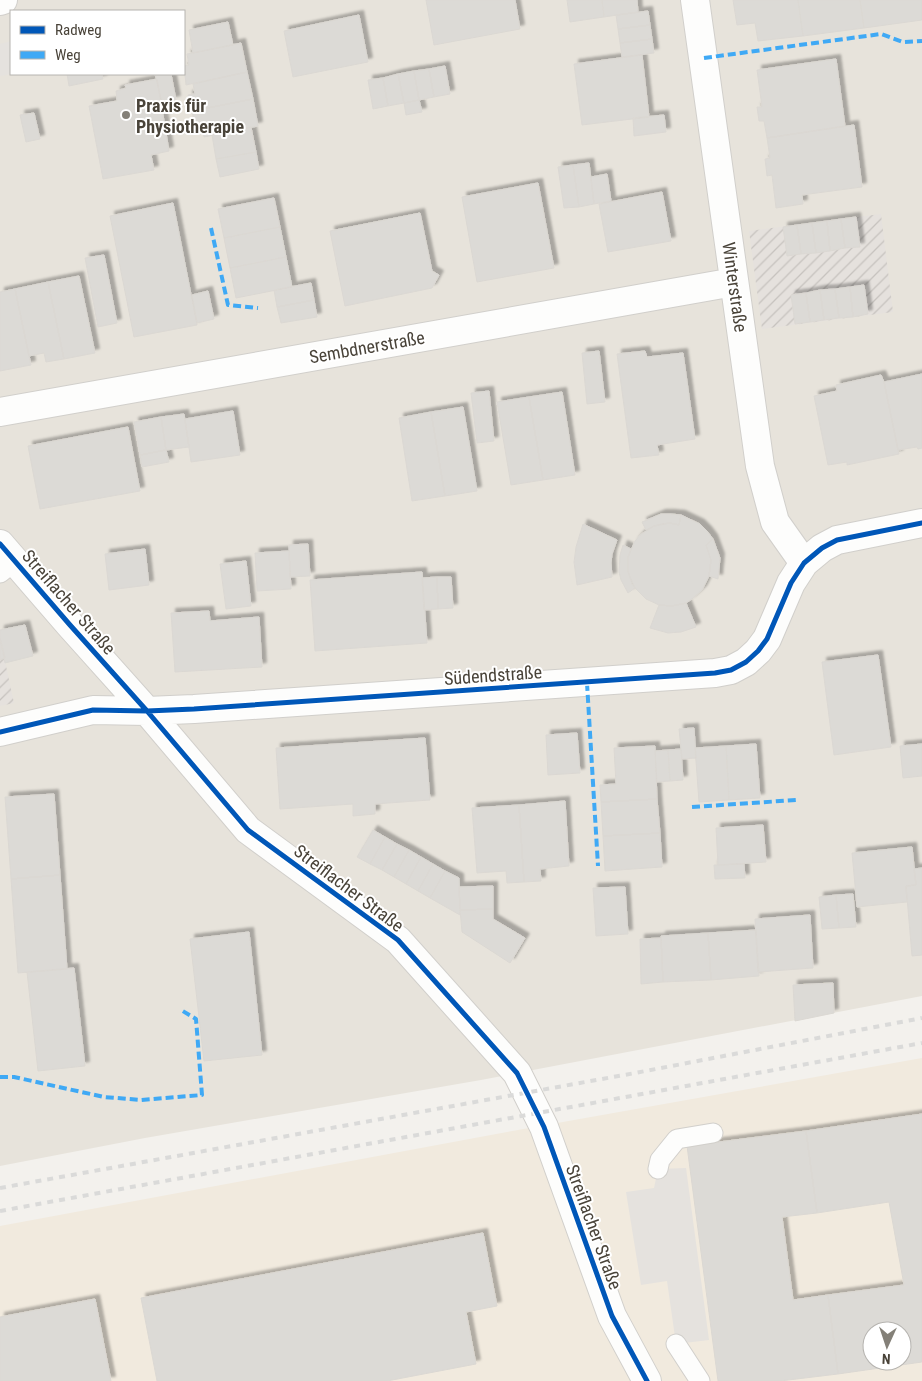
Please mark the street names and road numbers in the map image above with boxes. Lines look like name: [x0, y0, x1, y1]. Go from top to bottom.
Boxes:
street label: Winterstraße: [718, 241, 752, 333]
street label: Sembdnerstraße: [308, 327, 426, 367]
street label: Streiflacher Straße: [18, 545, 120, 659]
street label: Südendstraße: [443, 661, 543, 689]
street label: Streiflacher Straße: [290, 840, 408, 936]
street label: Streiflacher Straße: [562, 1162, 626, 1292]

